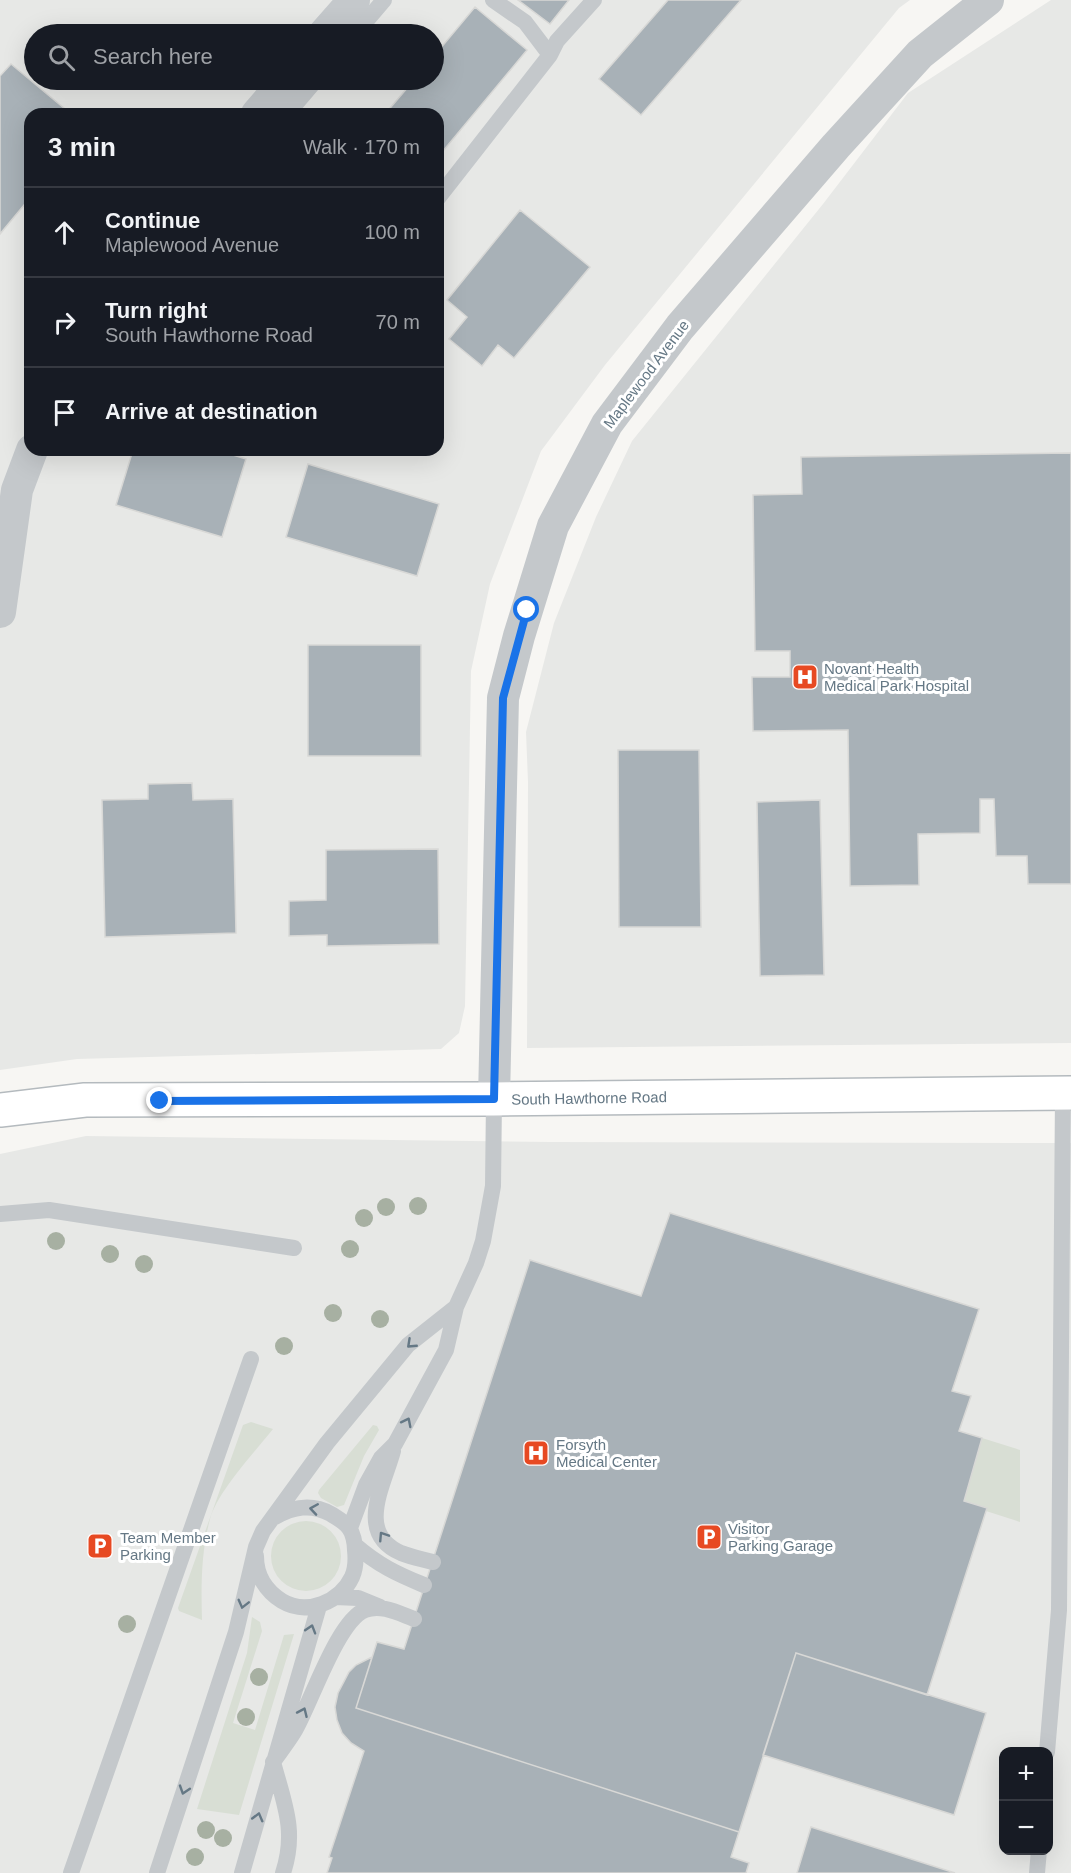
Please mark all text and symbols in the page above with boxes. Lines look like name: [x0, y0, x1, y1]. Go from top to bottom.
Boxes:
search box: [24, 24, 444, 90]
icon: search: [45, 41, 78, 74]
text: Search here: [93, 44, 213, 69]
text: 3 min: [48, 132, 116, 162]
text: Walk · 170 m: [303, 136, 420, 158]
text: Continue: [105, 208, 200, 233]
icon: ahead: [48, 216, 81, 249]
text: 100 m: [364, 221, 420, 243]
text: Maplewood Avenue: [105, 234, 279, 256]
text: Turn right: [105, 298, 207, 323]
icon: right: [48, 306, 81, 339]
text: 70 m: [376, 311, 420, 333]
street label: Maplewood Avenue: [600, 317, 692, 431]
text: South Hawthorne Road: [105, 324, 313, 346]
icon: arrive: [48, 396, 81, 429]
text: Arrive at destination: [105, 399, 318, 424]
route start: [513, 596, 539, 622]
place label: Novant Health Medical Park Hospital: [824, 660, 969, 694]
hospital icon: Novant Health Medical Park Hospital: [790, 662, 820, 692]
route end: [146, 1087, 172, 1113]
street label: South Hawthorne Road: [511, 1088, 667, 1108]
one-way arrow: [408, 1337, 418, 1348]
one-way arrow: [399, 1418, 411, 1429]
place label: Forsyth Medical Center: [556, 1436, 657, 1470]
hospital icon: Forsyth Medical Center: [521, 1438, 551, 1468]
one-way arrow: [309, 1503, 318, 1515]
place label: Visitor Parking Garage: [728, 1520, 833, 1554]
parking icon: Visitor Parking Garage: [694, 1522, 724, 1552]
place label: Team Member Parking: [120, 1529, 216, 1563]
parking icon: Team Member Parking: [85, 1531, 115, 1561]
one-way arrow: [379, 1532, 390, 1543]
one-way arrow: [237, 1599, 250, 1609]
one-way arrow: [304, 1624, 316, 1635]
one-way arrow: [296, 1708, 308, 1719]
map controls: [999, 1747, 1053, 1855]
button: +: [999, 1747, 1053, 1801]
one-way arrow: [179, 1784, 191, 1795]
button: −: [999, 1801, 1053, 1855]
one-way arrow: [251, 1812, 263, 1823]

